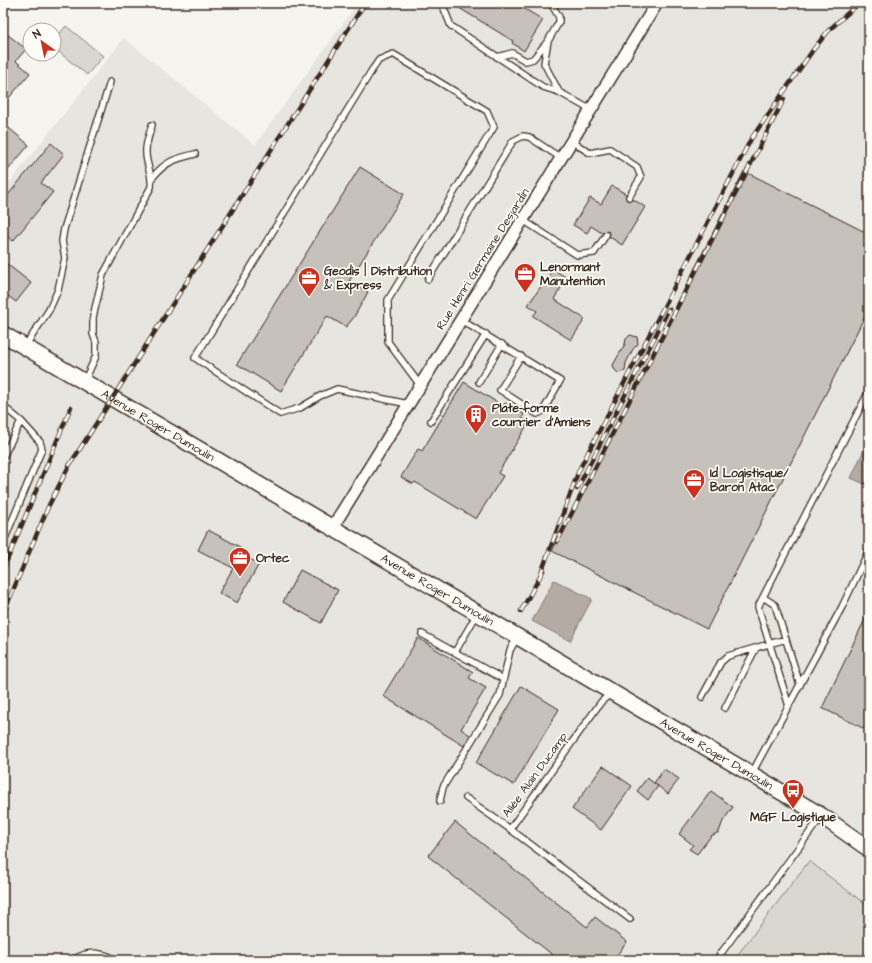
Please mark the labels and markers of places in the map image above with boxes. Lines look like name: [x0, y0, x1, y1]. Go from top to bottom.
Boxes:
place label: Lenormant Manutention: [540, 259, 605, 290]
office icon: Lenormant Manutention: [512, 261, 538, 294]
place label: Geodis | Distribution & Express: [323, 262, 432, 295]
office icon: Geodis | Distribution & Express: [296, 265, 322, 298]
place label: Plate-forme courrier d'Amiens: [492, 400, 591, 431]
building icon: Plate-forme courrier d'Amiens: [463, 402, 489, 435]
place label: Id Logistisque/ Baron Atac: [710, 465, 789, 496]
office icon: Id Logistisque/ Baron Atac: [681, 467, 707, 500]
office icon: Ortec: [227, 545, 253, 578]
place label: Ortec: [256, 550, 290, 567]
bus stop icon: MGF Logistique: [780, 777, 806, 810]
place label: MGF Logistique: [750, 809, 836, 828]

